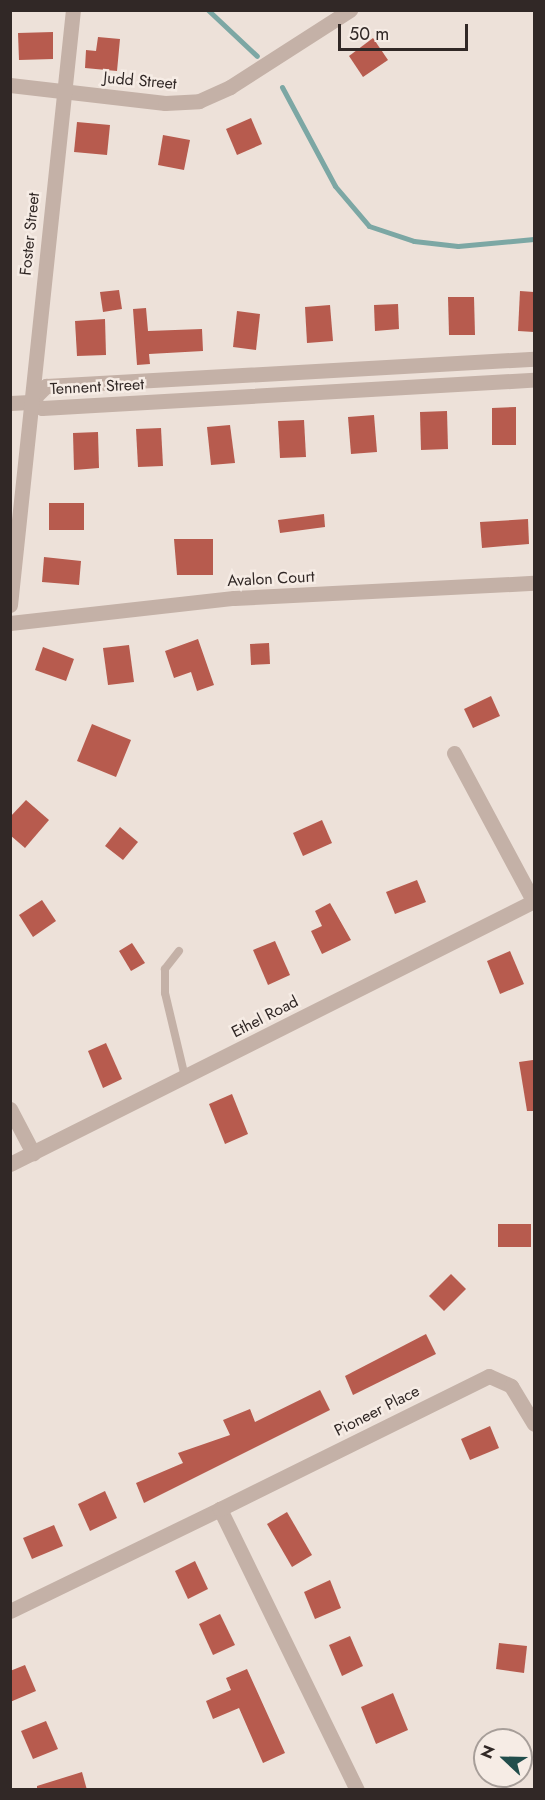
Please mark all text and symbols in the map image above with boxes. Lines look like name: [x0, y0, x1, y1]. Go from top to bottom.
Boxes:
scale bar: [341, 12, 472, 50]
text: 50 m: [349, 21, 389, 47]
street label: Judd Street: [103, 68, 177, 94]
street label: Foster Street: [16, 192, 44, 276]
street label: Tennent Street: [49, 375, 145, 399]
street label: Avalon Court: [227, 567, 315, 591]
street label: Ethel Road: [228, 992, 302, 1042]
street label: Pioneer Place: [331, 1381, 423, 1441]
north arrow: [473, 1728, 533, 1788]
text: N: [475, 1742, 501, 1762]

